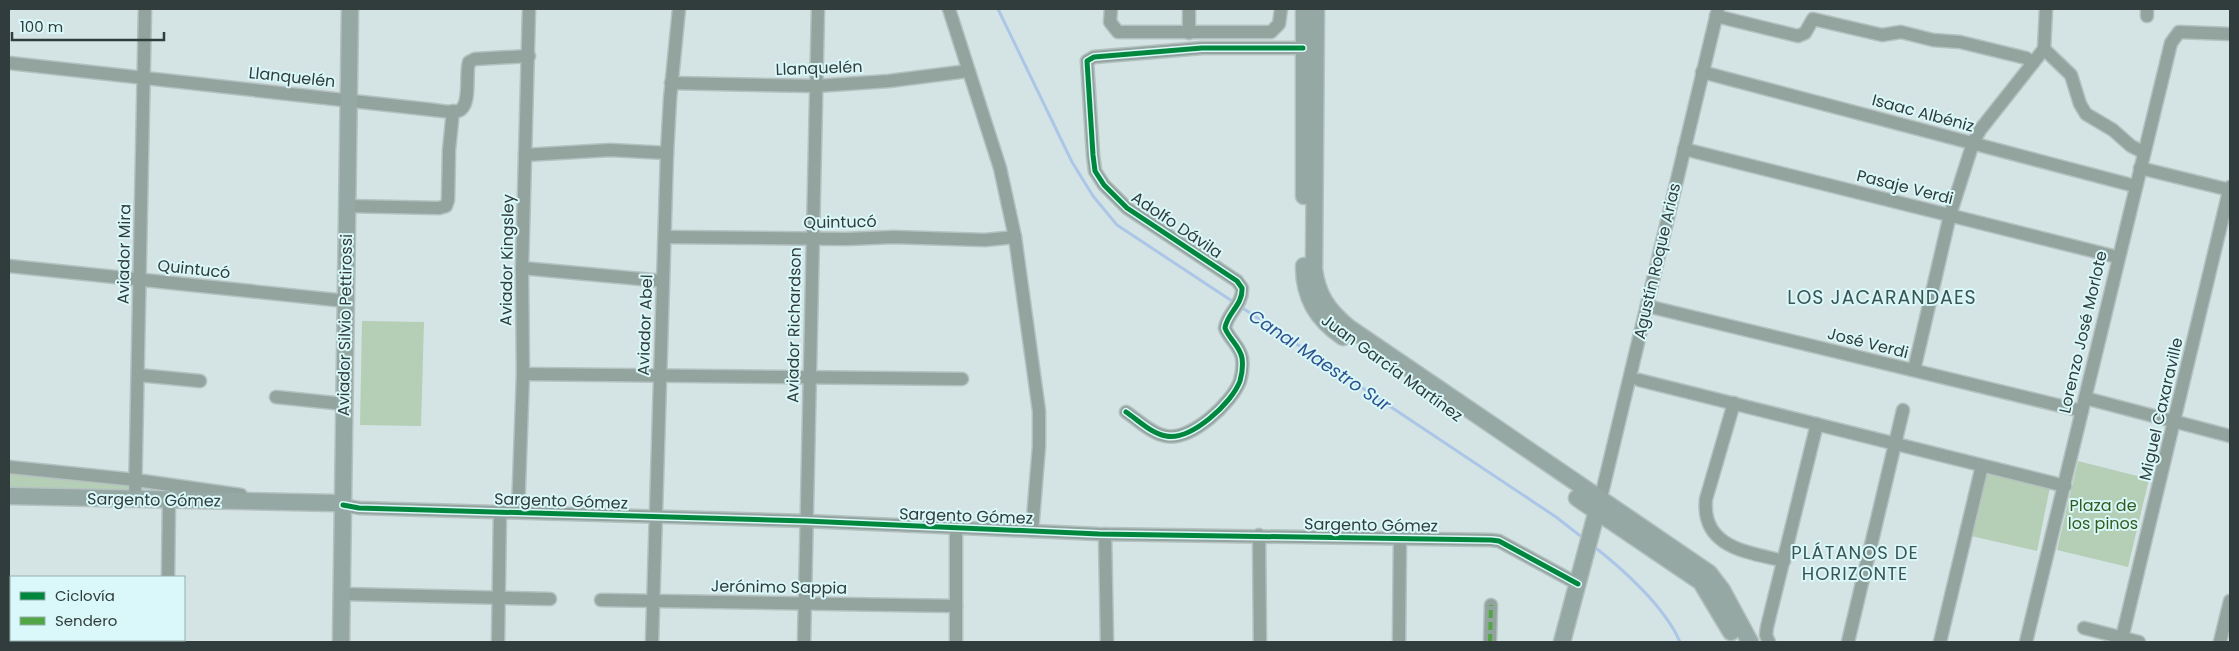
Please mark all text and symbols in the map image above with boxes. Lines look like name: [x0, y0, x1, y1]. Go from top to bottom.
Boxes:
scale bar: [12, 10, 165, 42]
text: 100 m: [20, 16, 63, 37]
street label: Llanquelén: [775, 55, 863, 81]
street label: Llanquelén: [248, 61, 336, 93]
street label: Isaac Albéniz: [1869, 88, 1977, 138]
street label: Pasaje Verdi: [1854, 164, 1956, 210]
street label: Agustín Roque Arias: [1628, 181, 1686, 341]
street label: Adolfo Dávila: [1127, 186, 1227, 264]
street label: Aviador Kingsley: [494, 194, 520, 326]
street label: Aviador Mira: [112, 204, 136, 304]
street label: Quintucó: [803, 210, 877, 234]
street label: Aviador Silvio Pettirossi: [332, 234, 358, 416]
street label: Aviador Richardson: [781, 247, 807, 403]
street label: Lorenzo José Morlote: [2053, 248, 2113, 416]
street label: Quintucó: [156, 254, 232, 284]
street label: Aviador Abel: [632, 274, 658, 376]
district label: LOS JACARANDAES: [1787, 284, 1977, 311]
water label: Canal Maestro Sur: [1244, 303, 1397, 418]
street label: Juan García Martínez: [1317, 309, 1467, 427]
street label: José Verdi: [1825, 322, 1911, 364]
street label: Miguel Caxaraville: [2133, 335, 2189, 483]
street label: Sargento Gómez: [87, 487, 221, 513]
street label: Sargento Gómez: [494, 487, 628, 515]
park label: Plaza de los pinos: [2068, 494, 2138, 535]
street label: Sargento Gómez: [899, 502, 1033, 530]
street label: Sargento Gómez: [1304, 512, 1438, 538]
district label: PLÁTANOS DE HORIZONTE: [1791, 540, 1919, 586]
street label: Jerónimo Sappia: [711, 574, 847, 600]
legend: [10, 576, 185, 641]
text: Ciclovía: [55, 585, 115, 606]
text: Sendero: [55, 610, 117, 631]

